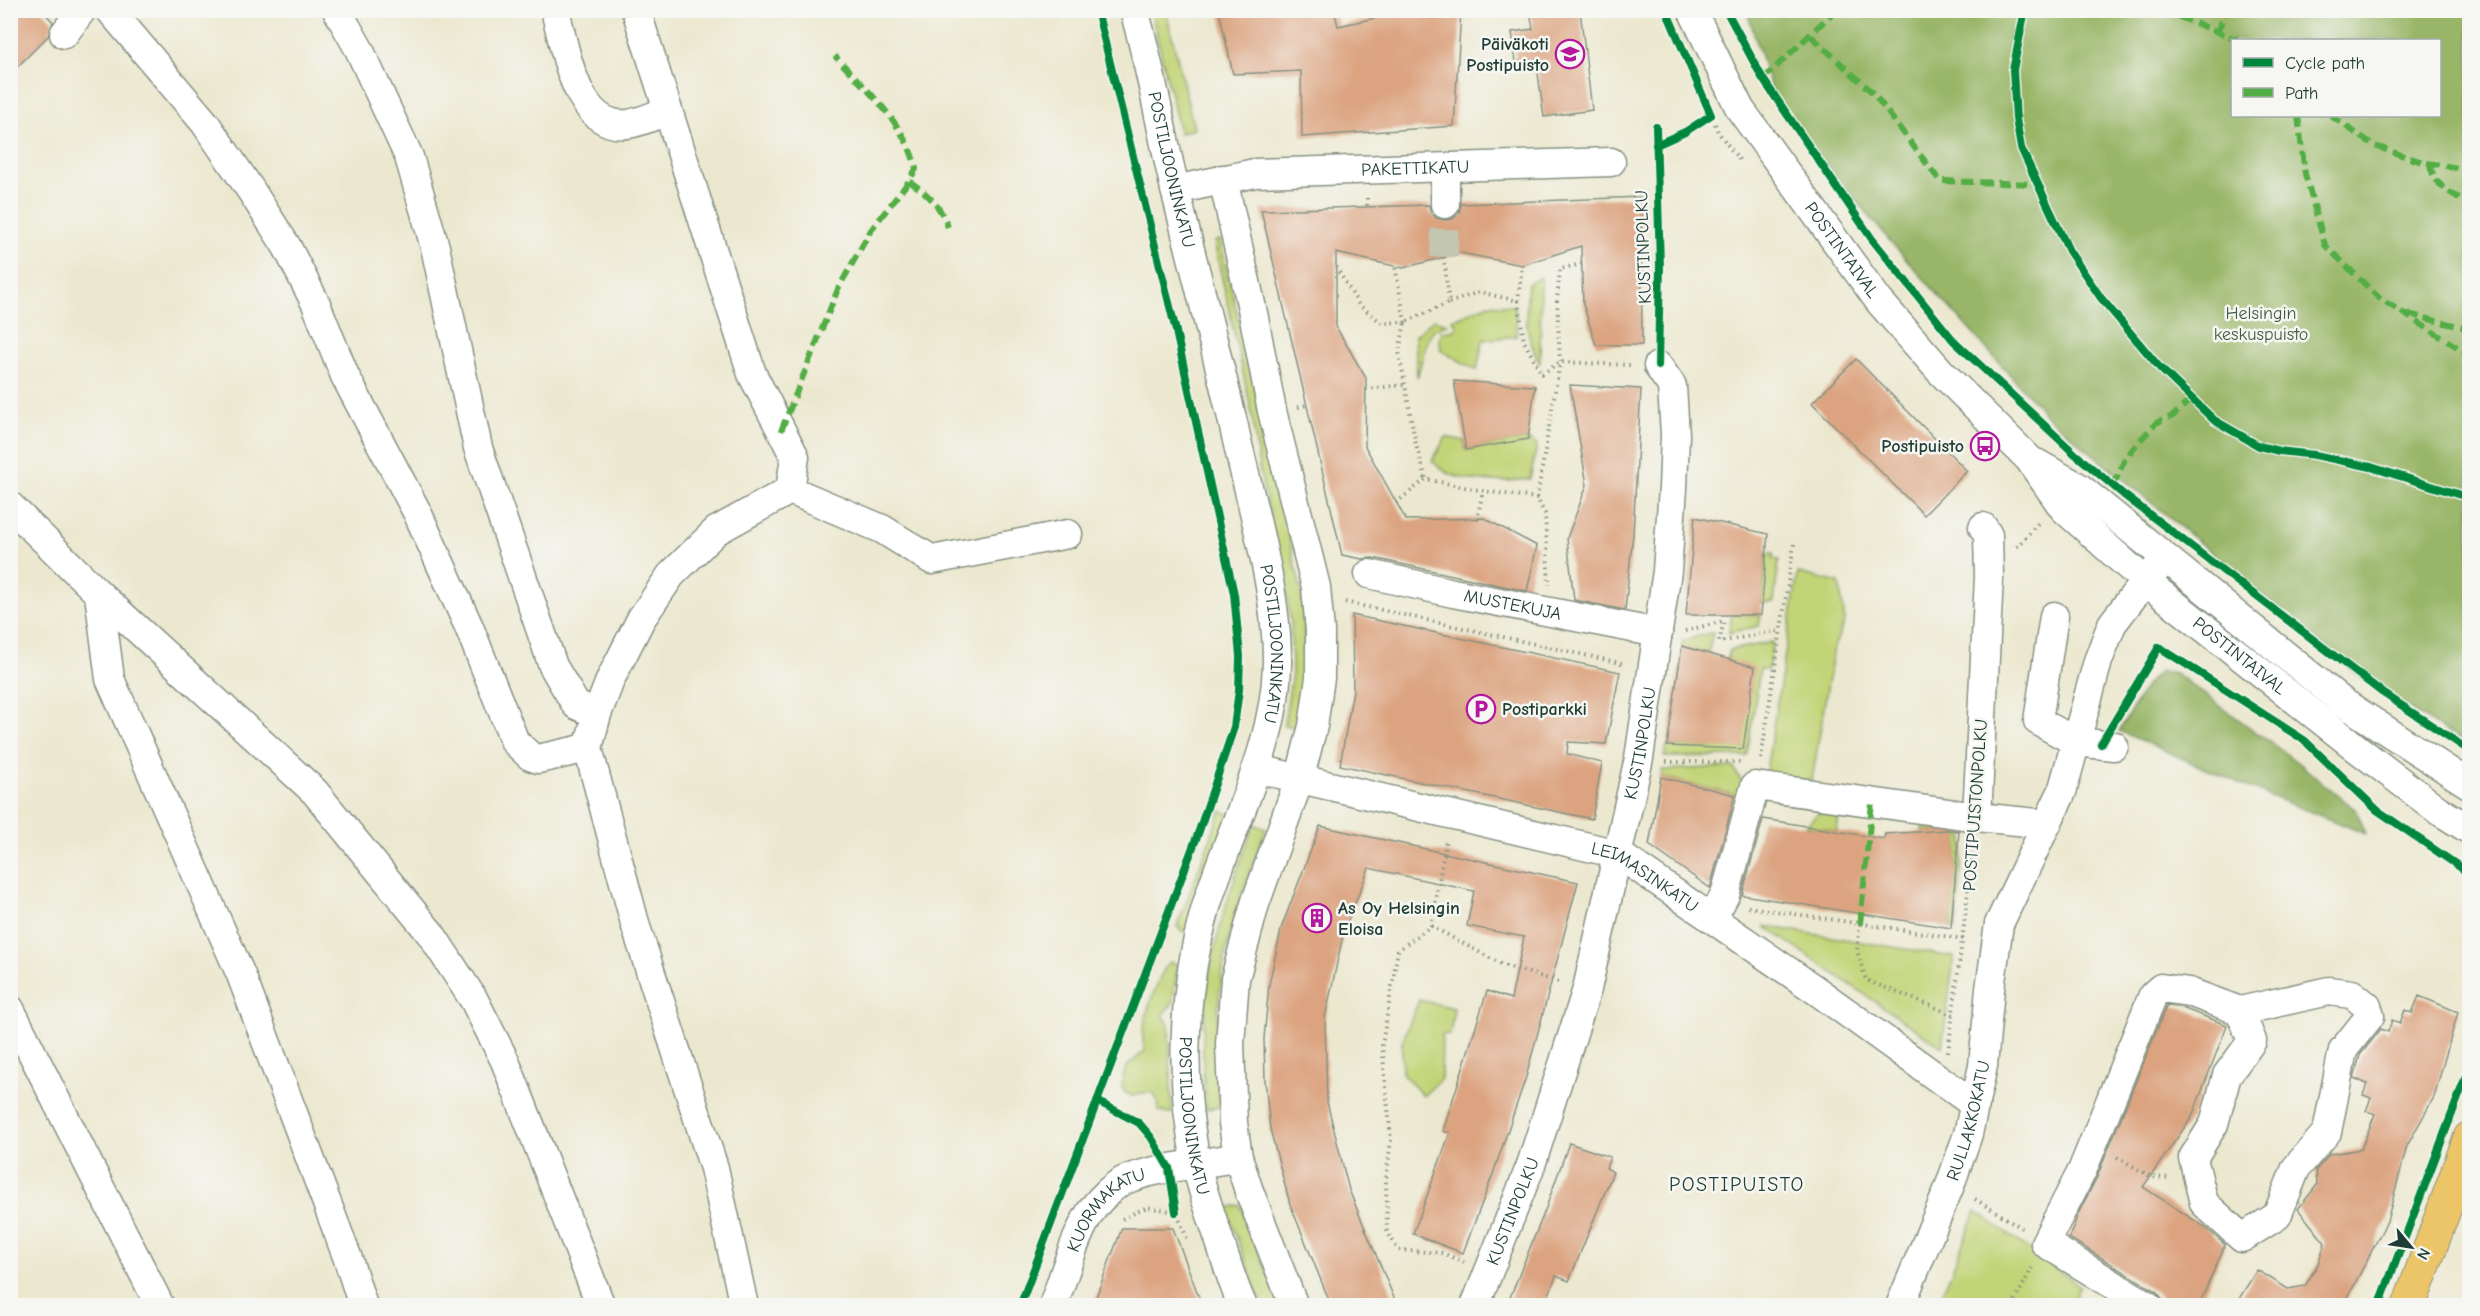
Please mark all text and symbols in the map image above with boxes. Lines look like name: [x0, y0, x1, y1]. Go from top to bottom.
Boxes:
place label: Päiväkoti Postipuisto: [1466, 34, 1549, 76]
school or university icon: Päiväkoti Postipuisto: [1554, 38, 1586, 70]
legend: [2231, 39, 2441, 117]
text: Cycle path: [2285, 53, 2365, 74]
text: Path: [2285, 83, 2318, 104]
street label: POSTILJOONINKATU: [1143, 90, 1199, 250]
street label: PAKETTIKATU: [1361, 156, 1469, 181]
street label: KUSTINPOLKU: [1631, 190, 1656, 304]
street label: POSTINTAIVAL: [1800, 198, 1883, 302]
park label: Helsingin keskuspuisto: [2214, 303, 2308, 345]
bus stop icon: Postipuisto: [1969, 430, 2001, 462]
place label: Postipuisto: [1881, 436, 1964, 457]
street label: POSTILJOONINKATU: [1255, 563, 1287, 725]
street label: MUSTEKUJA: [1462, 585, 1563, 625]
street label: POSTINTAIVAL: [2188, 613, 2290, 699]
street label: KUSTINPOLKU: [1620, 685, 1661, 802]
parking icon: Postiparkki: [1465, 693, 1497, 725]
place label: Postiparkki: [1502, 699, 1587, 720]
street label: POSTIPUISTONPOLKU: [1959, 718, 1992, 892]
street label: LEIMASINKATU: [1589, 838, 1702, 917]
place label: As Oy Helsingin Eloisa: [1338, 898, 1460, 940]
building icon: As Oy Helsingin Eloisa: [1301, 902, 1333, 934]
street label: POSTILJOONINKATU: [1174, 1036, 1214, 1198]
street label: RULLAKKOKATU: [1942, 1059, 1995, 1184]
street label: KUSTINPOLKU: [1482, 1155, 1544, 1268]
street label: KUORMAKATU: [1063, 1164, 1148, 1255]
district label: POSTIPUISTO: [1669, 1173, 1805, 1196]
north arrow: [2381, 1217, 2441, 1277]
text: N: [2413, 1245, 2434, 1263]

